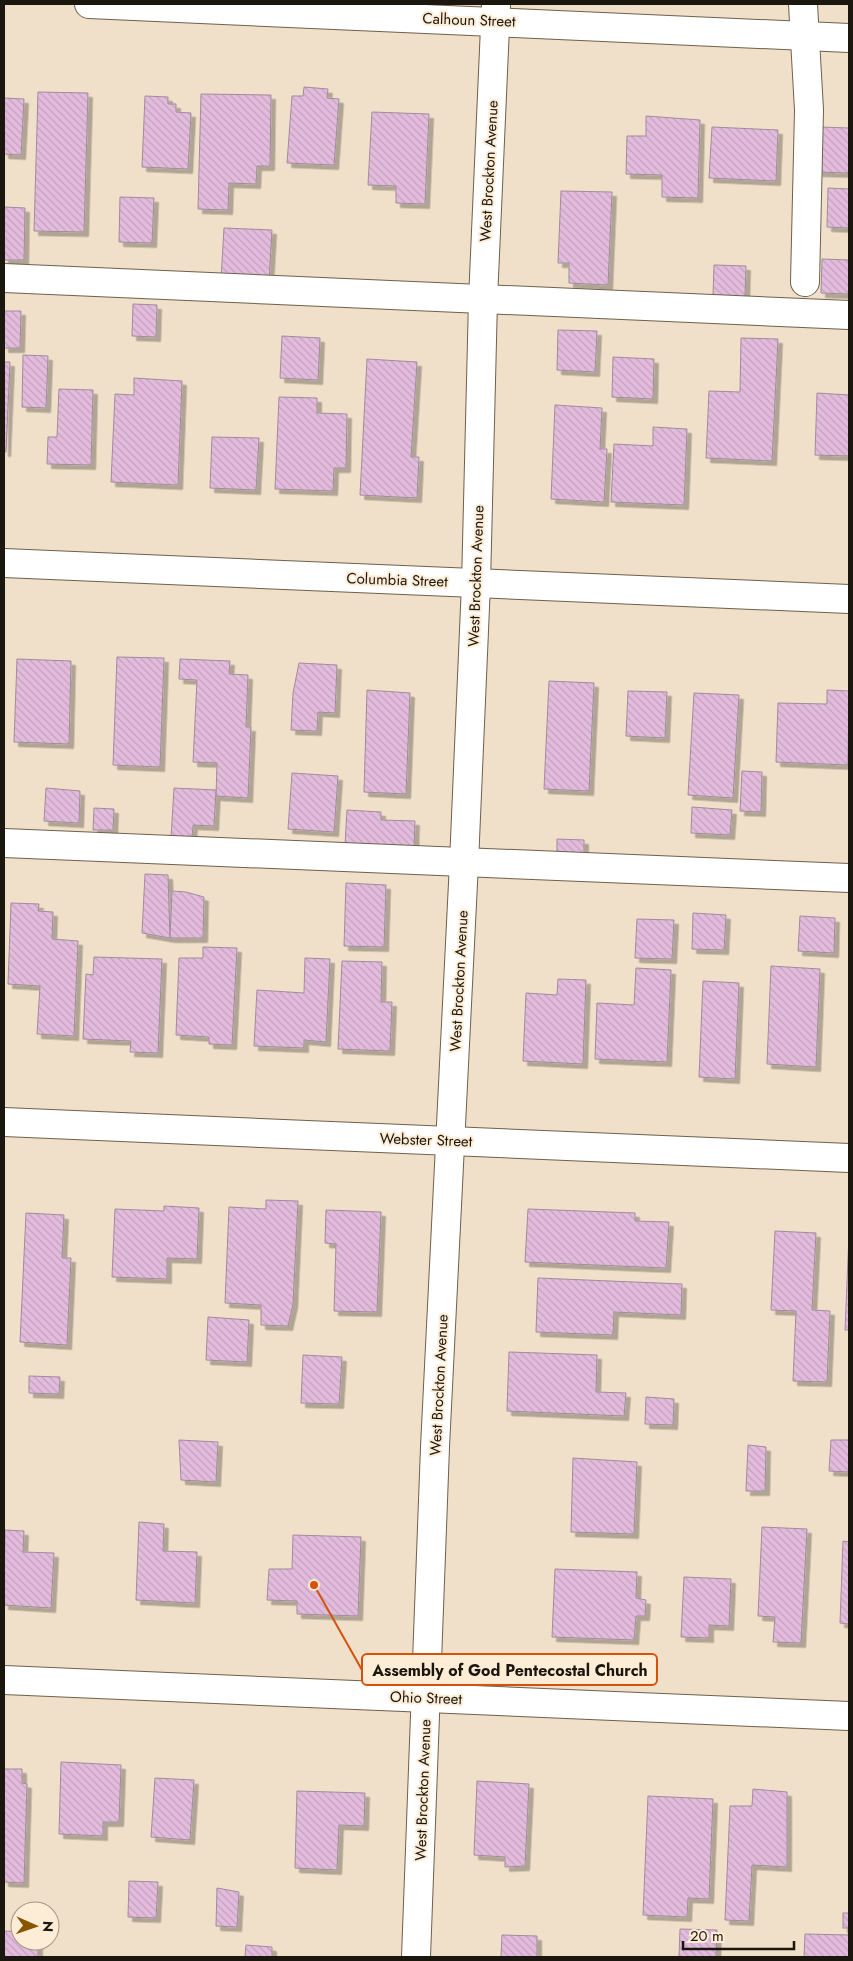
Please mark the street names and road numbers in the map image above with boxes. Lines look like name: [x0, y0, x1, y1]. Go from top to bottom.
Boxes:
street label: Calhoun Street: [422, 7, 516, 33]
street label: West Brockton Avenue: [474, 99, 504, 242]
street label: West Brockton Avenue: [463, 505, 489, 647]
street label: Columbia Street: [346, 567, 448, 593]
street label: West Brockton Avenue: [444, 909, 474, 1052]
street label: Webster Street: [379, 1127, 473, 1153]
street label: West Brockton Avenue: [424, 1313, 454, 1456]
street label: Ohio Street: [390, 1686, 463, 1710]
street label: West Brockton Avenue: [410, 1719, 436, 1861]

